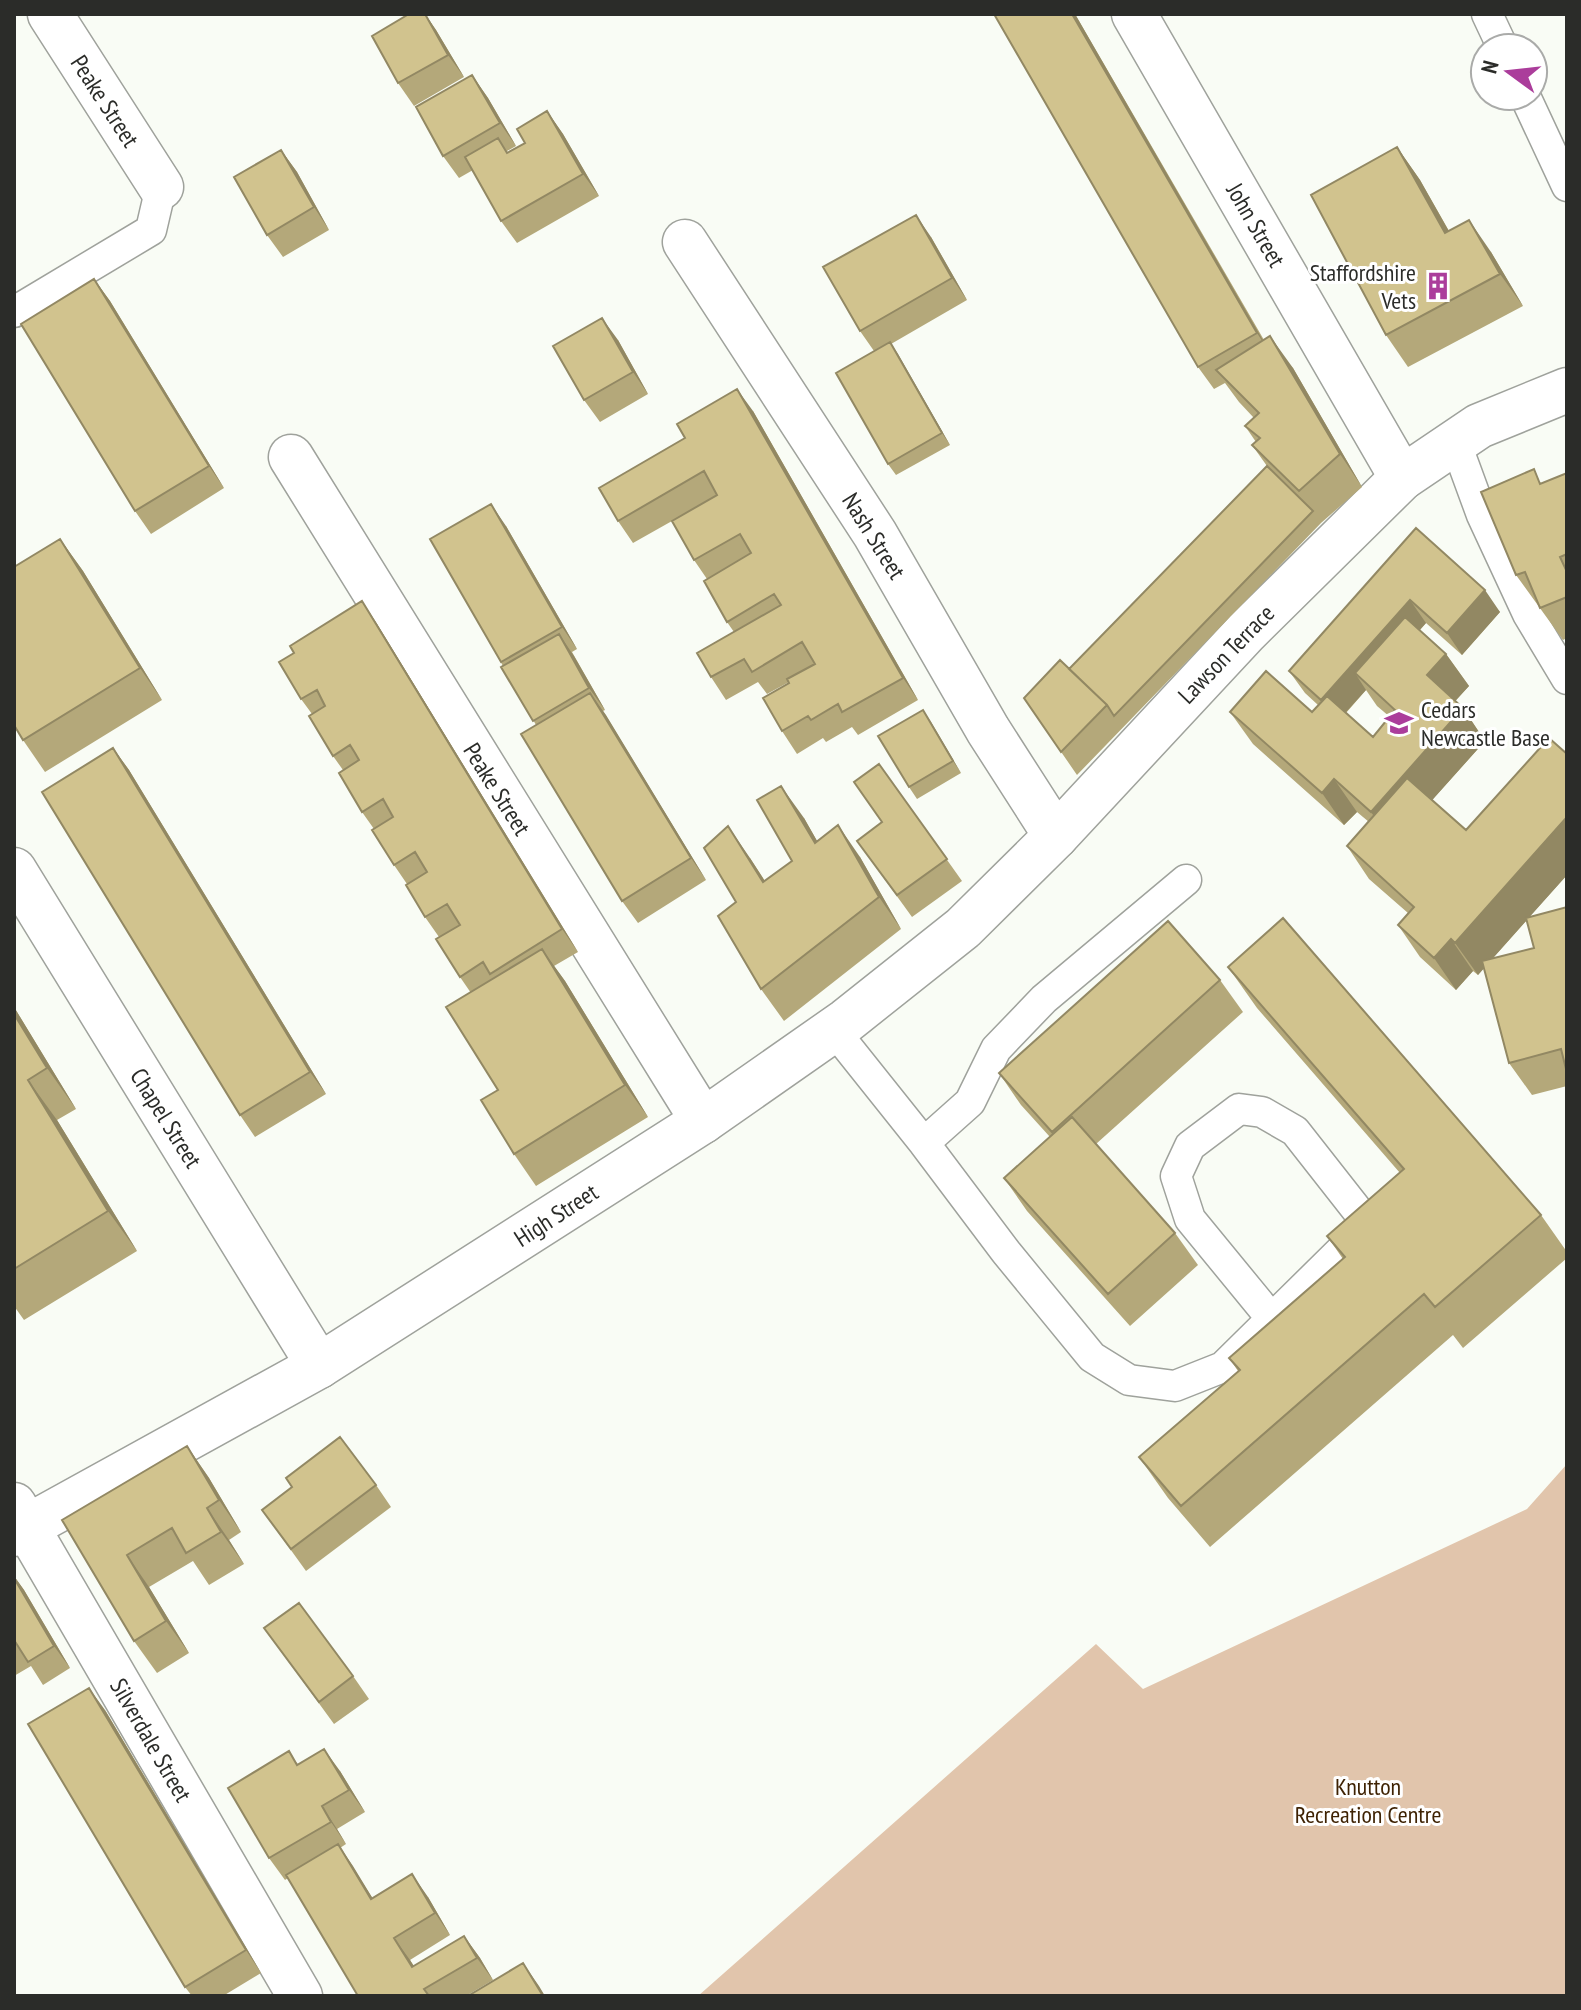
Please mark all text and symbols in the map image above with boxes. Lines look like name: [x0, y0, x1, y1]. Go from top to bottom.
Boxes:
north arrow: [1469, 32, 1549, 112]
street label: Peake Street: [64, 49, 146, 153]
text: N: [1475, 57, 1505, 76]
street label: John Street: [1219, 177, 1293, 273]
place label: Staffordshire Vets: [1310, 257, 1416, 316]
building icon: Staffordshire Vets: [1423, 271, 1453, 301]
street label: Nash Street: [835, 487, 913, 585]
street label: Lawson Terrace: [1171, 598, 1281, 710]
place label: Cedars Newcastle Base: [1421, 694, 1550, 753]
school or university icon: Cedars Newcastle Base: [1384, 708, 1414, 738]
street label: Peake Street: [456, 737, 538, 841]
street label: Chapel Street: [123, 1062, 209, 1174]
street label: High Street: [508, 1176, 604, 1254]
street label: Silverdale Street: [103, 1673, 199, 1807]
park label: Knutton Recreation Centre: [1295, 1771, 1441, 1830]

